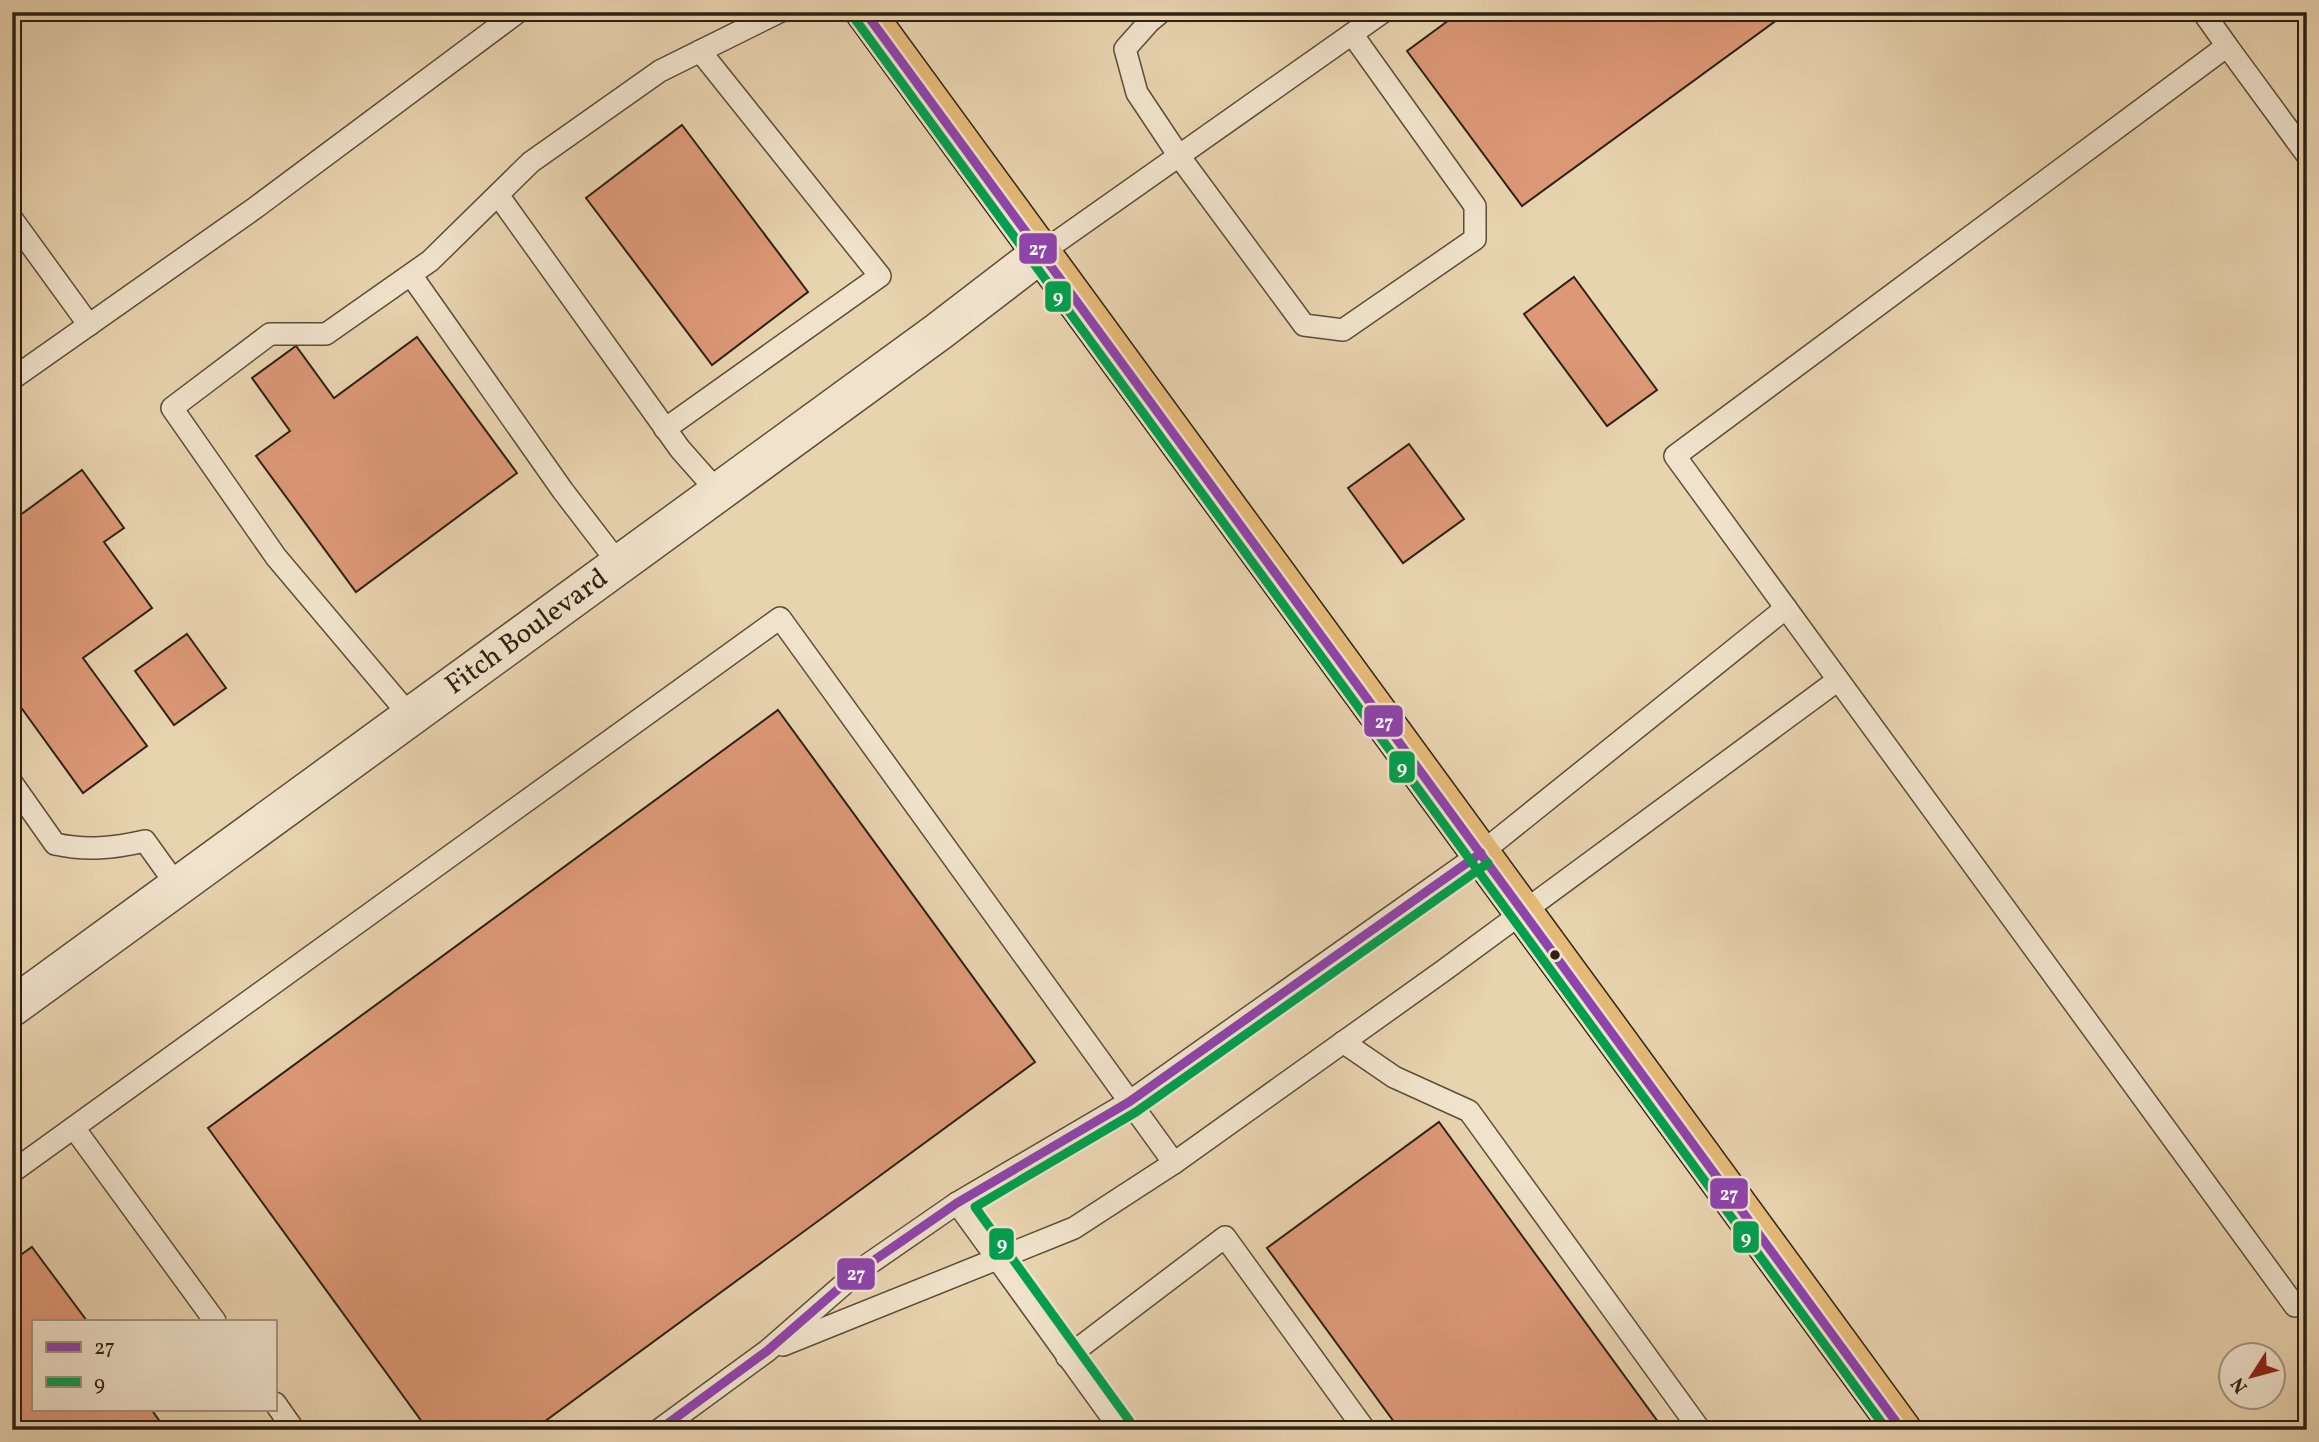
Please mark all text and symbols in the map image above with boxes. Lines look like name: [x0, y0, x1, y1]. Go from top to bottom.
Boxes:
line badge: 27: [1018, 232, 1058, 265]
text: 27: [1029, 237, 1047, 263]
line badge: 9: [1044, 280, 1072, 313]
text: 9: [1053, 285, 1063, 311]
street label: Fitch Boulevard: [437, 559, 616, 704]
line badge: 27: [1363, 704, 1404, 738]
text: 27: [1375, 710, 1393, 736]
line badge: 9: [1388, 750, 1416, 784]
text: 9: [1397, 756, 1407, 782]
unlabelled marker: [1548, 948, 1562, 962]
line badge: 27: [1709, 1177, 1749, 1210]
text: 27: [1720, 1182, 1738, 1208]
line badge: 9: [1732, 1220, 1760, 1254]
text: 9: [1741, 1226, 1751, 1252]
line badge: 9: [988, 1227, 1015, 1261]
text: 9: [997, 1232, 1007, 1258]
line badge: 27: [836, 1257, 876, 1291]
text: 27: [847, 1262, 865, 1288]
legend: [32, 1320, 276, 1410]
text: 27: [94, 1334, 115, 1363]
north arrow: [2218, 1340, 2288, 1410]
text: 9: [94, 1370, 105, 1399]
text: N: [2225, 1371, 2254, 1398]

